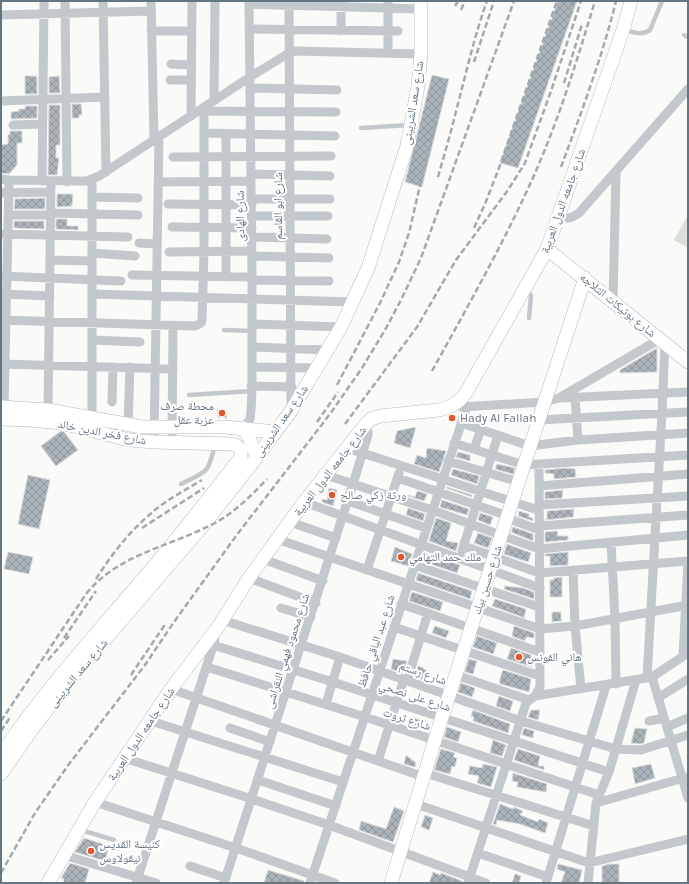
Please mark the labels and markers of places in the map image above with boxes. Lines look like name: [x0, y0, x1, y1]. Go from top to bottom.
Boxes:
place label: محطة صرف عزبة عقل: [160, 399, 214, 427]
marker: محطة صرف عزبة عقل: [217, 408, 227, 418]
place label: Hady Al Fallah: [460, 411, 536, 425]
marker: Hady Al Fallah: [447, 413, 457, 423]
place label: ورثة زكي صالح: [340, 488, 406, 505]
marker: ورثة زكي صالح: [327, 490, 337, 500]
place label: ملك حمد التهامي: [409, 550, 481, 567]
marker: ملك حمد التهامي: [396, 552, 406, 562]
place label: هاني الفونس: [527, 650, 582, 667]
marker: هاني الفونس: [514, 652, 524, 662]
place label: كنيسة القديس نيقولاوس: [99, 837, 160, 865]
marker: كنيسة القديس نيقولاوس: [86, 846, 96, 856]

